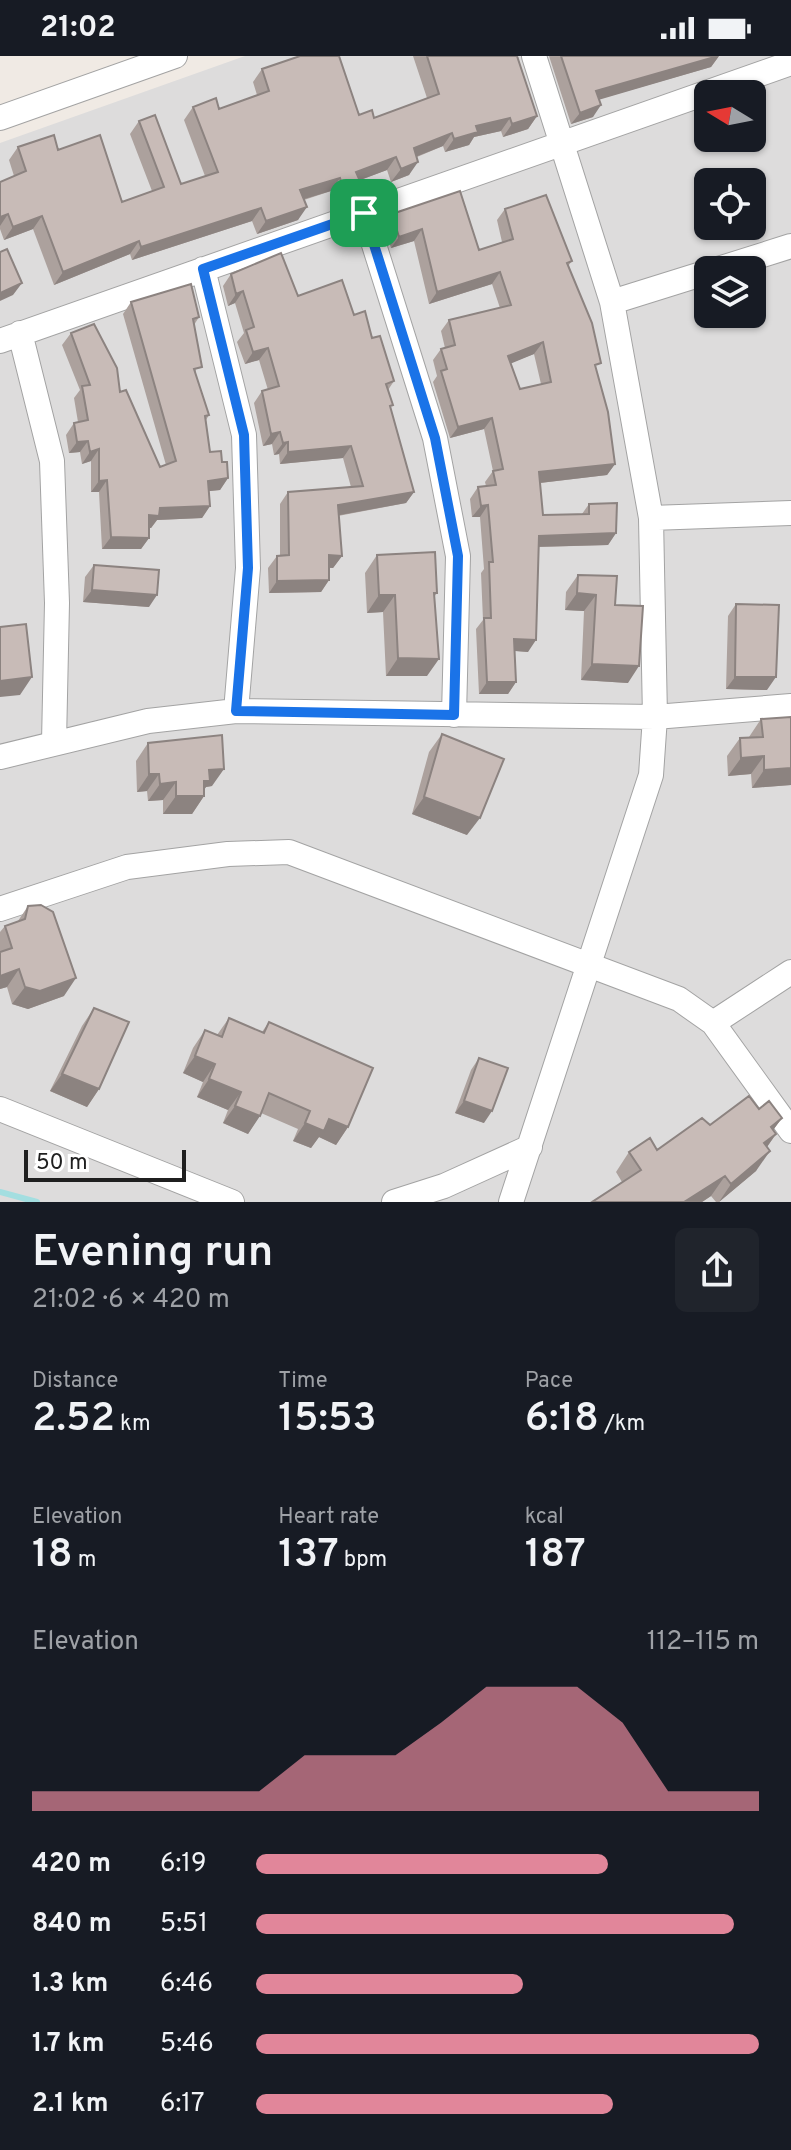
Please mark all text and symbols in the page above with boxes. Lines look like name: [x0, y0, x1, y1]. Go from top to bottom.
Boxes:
text: 21:02: [40, 10, 116, 47]
north arrow: [694, 80, 766, 152]
map controls: [694, 80, 766, 328]
button: locate: [694, 168, 766, 240]
pin: [330, 179, 398, 247]
icon: arrive: [342, 191, 386, 235]
button: layers: [694, 256, 766, 328]
scale bar: [24, 1146, 186, 1182]
text: 50 m: [36, 1150, 88, 1177]
text: Evening run: [32, 1226, 273, 1282]
button: share: [675, 1228, 759, 1312]
text: 21:02 · 6 × 420 m: [32, 1284, 230, 1317]
text: Distance: [32, 1368, 118, 1395]
text: Time: [278, 1368, 328, 1395]
text: Pace: [525, 1368, 573, 1395]
text: 2.52: [32, 1395, 115, 1445]
text: 15:53: [278, 1395, 377, 1445]
text: 6:18: [525, 1395, 599, 1445]
text: km: [115, 1411, 151, 1438]
text: /km: [599, 1411, 645, 1438]
text: Elevation: [32, 1504, 122, 1531]
text: Heart rate: [278, 1504, 379, 1531]
text: kcal: [525, 1504, 564, 1531]
text: 18: [32, 1531, 73, 1581]
text: 137: [278, 1531, 339, 1581]
text: 187: [525, 1531, 586, 1581]
text: m: [73, 1547, 96, 1574]
text: bpm: [339, 1547, 387, 1574]
text: Elevation: [32, 1626, 139, 1659]
text: 112–115 m: [647, 1626, 759, 1659]
text: 420 m: [32, 1848, 111, 1881]
text: 6:19: [160, 1848, 207, 1881]
text: 840 m: [32, 1908, 111, 1941]
text: 5:51: [160, 1908, 208, 1941]
text: 1.3 km: [32, 1968, 108, 2001]
text: 6:46: [160, 1968, 213, 2001]
text: 1.7 km: [32, 2028, 105, 2061]
text: 5:46: [160, 2028, 214, 2061]
text: 2.1 km: [32, 2088, 108, 2121]
text: 6:17: [160, 2088, 205, 2121]

